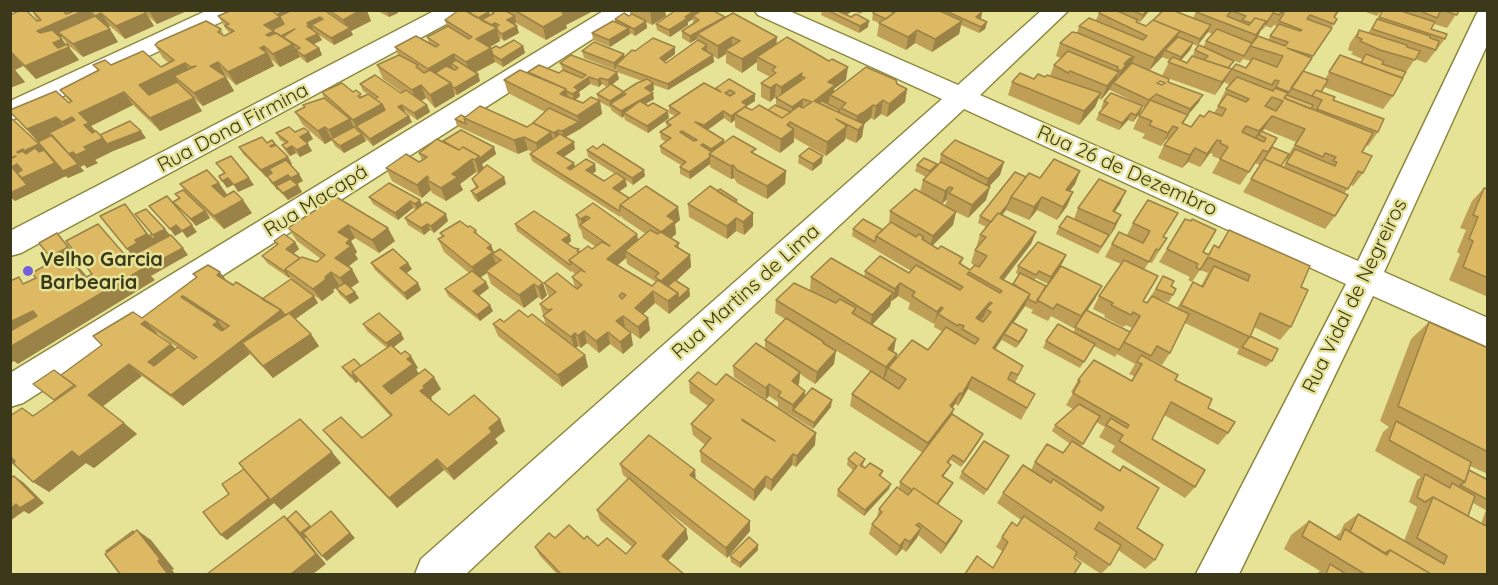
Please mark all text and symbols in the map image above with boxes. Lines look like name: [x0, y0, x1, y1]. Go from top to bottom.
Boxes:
street label: Rua Dona Firmina: [153, 78, 313, 178]
street label: Rua 26 de Dezembro: [1033, 120, 1221, 222]
street label: Rua Macapá: [260, 160, 372, 242]
street label: Rua Vidal de Negreiros: [1298, 195, 1412, 397]
street label: Rua Martins de Lima: [667, 219, 825, 365]
place label: Velho Garcia Barbearia: [40, 248, 163, 295]
marker: Velho Garcia Barbearia: [21, 264, 35, 278]

